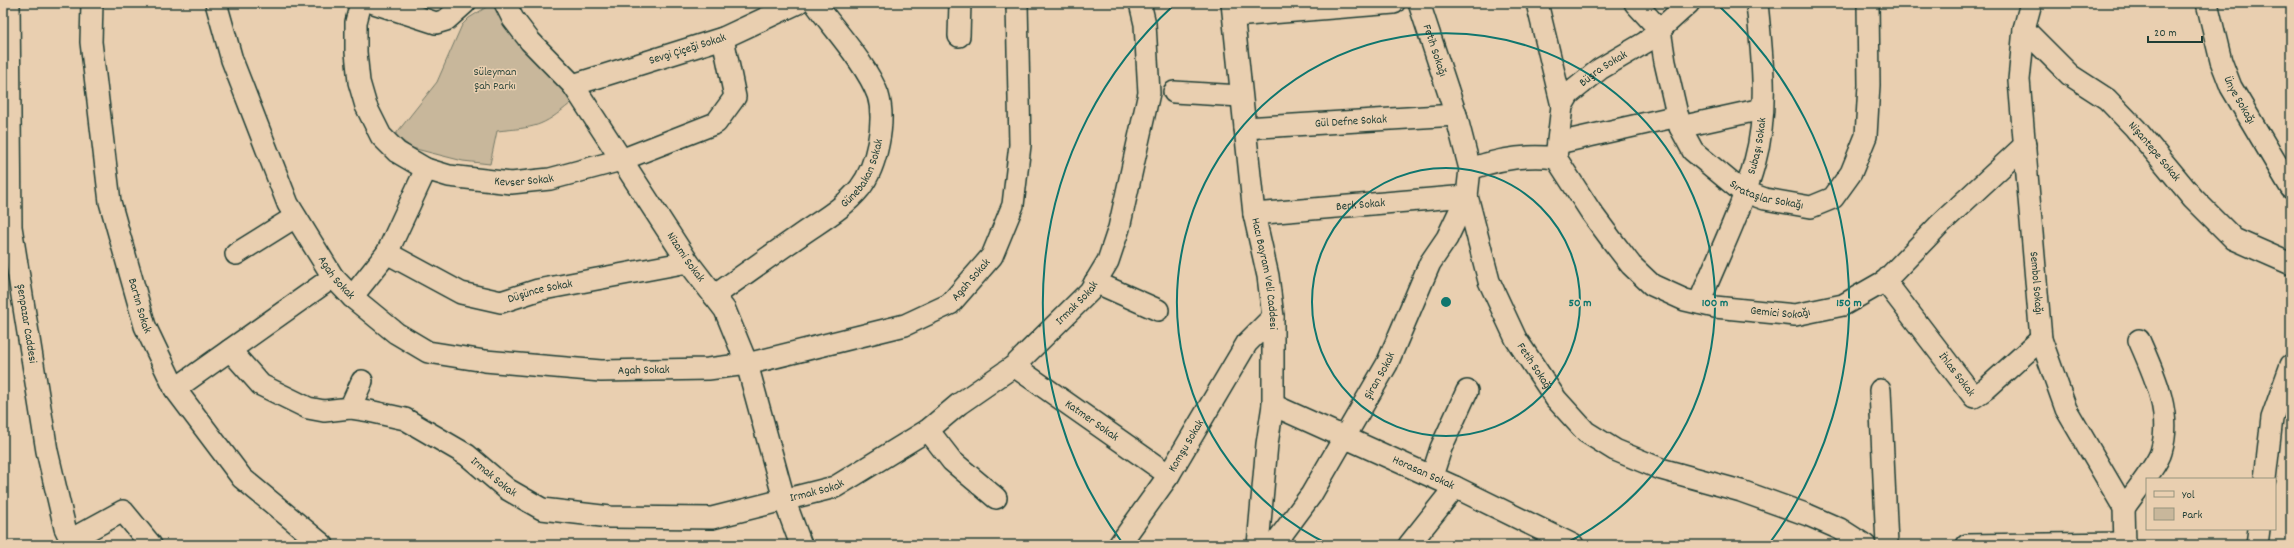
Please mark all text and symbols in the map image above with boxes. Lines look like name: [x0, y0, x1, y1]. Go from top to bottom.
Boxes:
scale bar: [2148, 18, 2202, 44]
street label: Fetih Sokağı: [1418, 22, 1451, 79]
text: 20 m: [2154, 25, 2177, 42]
street label: Sevgi Çiçeği Sokak: [647, 29, 729, 69]
street label: Büşra Sokak: [1576, 46, 1631, 91]
park label: Süleyman Şah Parkı: [474, 64, 517, 95]
street label: Ünye Sokağı: [2219, 74, 2260, 127]
street label: Gül Defne Sokak: [1314, 111, 1387, 132]
street label: Subaşı Sokak: [1743, 117, 1771, 176]
street label: Nişantepe Sokak: [2124, 117, 2185, 185]
street label: Günebakan Sokak: [837, 137, 887, 212]
street label: Kevser Sokak: [493, 170, 556, 192]
street label: Sırataşlar Sokağı: [1725, 176, 1805, 214]
street label: Berk Sokak: [1335, 194, 1386, 216]
street label: Hacı Bayram Veli Caddesi: [1247, 216, 1282, 330]
street label: Nizami Sokak: [662, 229, 709, 286]
street label: Sembol Sokağı: [2025, 251, 2047, 316]
street label: Agah Sokak: [313, 253, 359, 304]
street label: Agah Sokak: [948, 255, 995, 305]
street label: Düşünce Sokak: [506, 275, 574, 308]
street label: Bartın Sokak: [123, 276, 156, 336]
street label: Irmak Sokak: [1052, 278, 1103, 329]
street label: Şenpazar Caddesi: [12, 283, 41, 364]
centre of rings: [1439, 295, 1453, 309]
text: 50 m: [1568, 295, 1592, 312]
text: 100 m: [1702, 295, 1728, 312]
text: 150 m: [1836, 295, 1862, 312]
street label: Gemici Sokağı: [1750, 302, 1812, 324]
street label: Fetih Sokağı: [1512, 339, 1557, 394]
street label: Şiran Sokak: [1360, 349, 1400, 402]
street label: İhlas Sokak: [1934, 349, 1979, 400]
street label: Agah Sokak: [618, 361, 670, 379]
street label: Katmer Sokak: [1061, 396, 1122, 446]
street label: Komşu Sokak: [1164, 416, 1208, 475]
street label: Horasan Sokak: [1390, 451, 1457, 494]
street label: Irmak Sokak: [467, 453, 520, 501]
street label: Irmak Sokak: [788, 475, 848, 507]
legend: [2146, 478, 2276, 530]
text: Yol: [2182, 487, 2195, 504]
text: Park: [2182, 507, 2203, 524]

